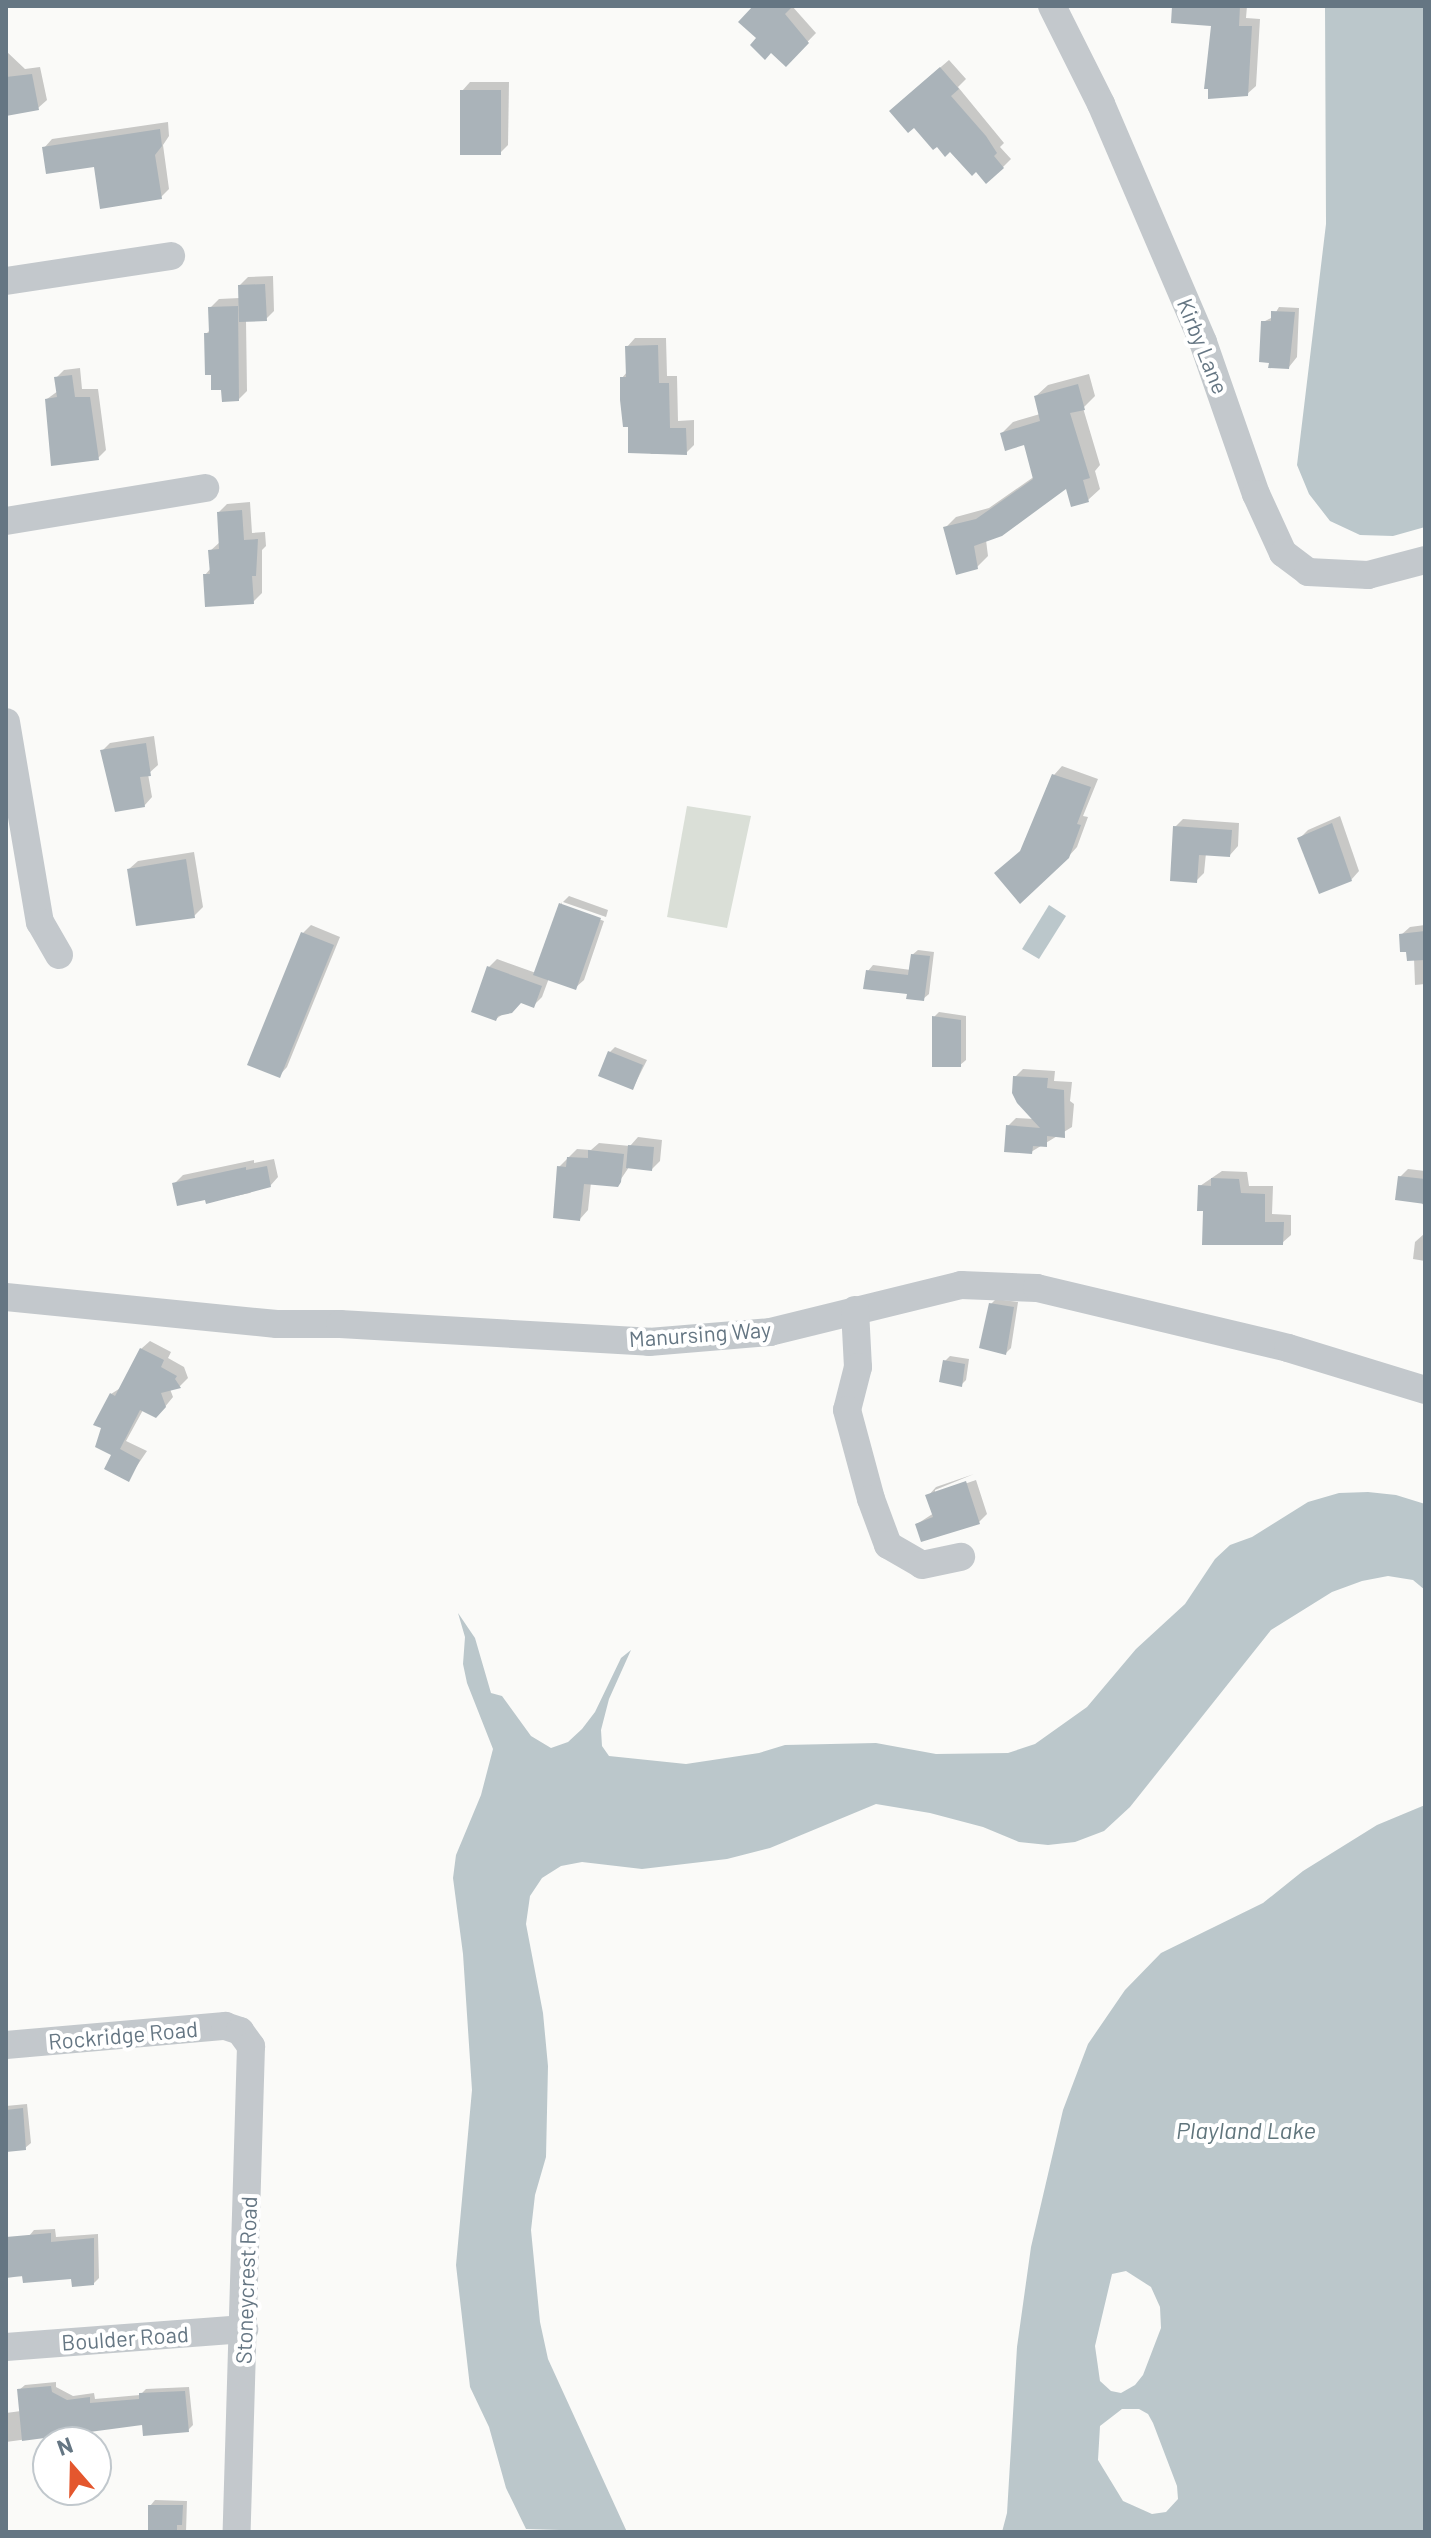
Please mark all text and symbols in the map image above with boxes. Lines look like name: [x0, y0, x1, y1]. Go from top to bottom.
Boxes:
street label: Kirby Lane: [1172, 294, 1234, 398]
street label: Manursing Way: [628, 1316, 772, 1352]
street label: Rockridge Road: [47, 2015, 199, 2055]
water label: Playland Lake: [1176, 2116, 1316, 2144]
street label: Stoneycrest Road: [230, 2196, 262, 2364]
street label: Boulder Road: [61, 2320, 189, 2356]
north arrow: [32, 2426, 112, 2506]
text: N: [53, 2431, 76, 2460]

